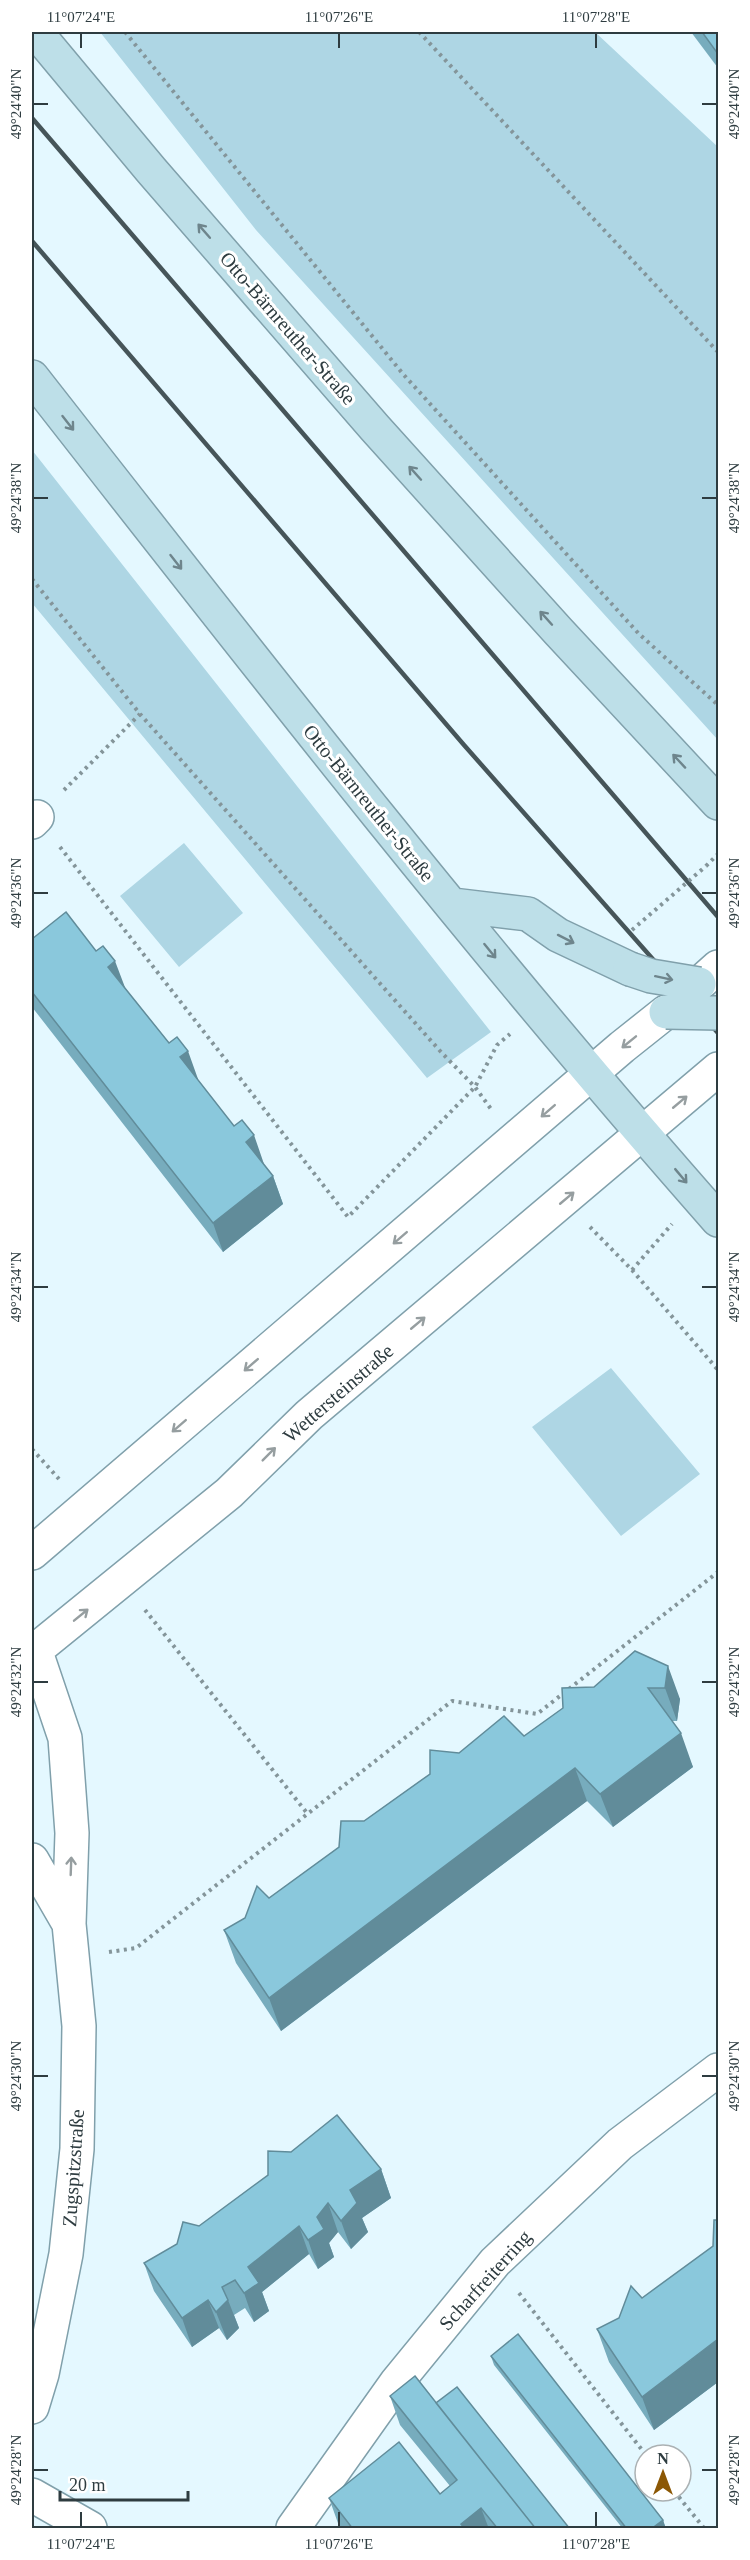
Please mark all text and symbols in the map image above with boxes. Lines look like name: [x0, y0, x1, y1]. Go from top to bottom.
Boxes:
text: 11°07'24"E: [47, 9, 115, 25]
text: 11°07'26"E: [305, 9, 373, 25]
text: 11°07'28"E: [562, 9, 630, 25]
text: 49°24'40"N: [8, 69, 24, 139]
text: 49°24'40"N: [726, 69, 742, 139]
one-way arrow: [197, 224, 211, 239]
street label: Otto-Bärnreuther-Straße: [216, 247, 360, 409]
one-way arrow: [61, 414, 74, 430]
text: 49°24'38"N: [8, 463, 24, 533]
text: 49°24'38"N: [726, 463, 742, 533]
one-way arrow: [408, 466, 422, 481]
one-way arrow: [170, 554, 183, 570]
one-way arrow: [539, 611, 553, 626]
street label: Otto-Bärnreuther-Straße: [299, 720, 439, 886]
one-way arrow: [671, 753, 686, 768]
text: 49°24'36"N: [8, 858, 24, 928]
text: 49°24'36"N: [726, 858, 742, 928]
one-way arrow: [557, 934, 575, 945]
one-way arrow: [483, 943, 497, 958]
one-way arrow: [654, 973, 673, 984]
one-way arrow: [622, 1035, 637, 1049]
one-way arrow: [672, 1095, 687, 1109]
one-way arrow: [541, 1104, 556, 1118]
one-way arrow: [674, 1168, 688, 1183]
one-way arrow: [559, 1191, 574, 1205]
one-way arrow: [393, 1231, 408, 1245]
text: 49°24'34"N: [8, 1252, 24, 1322]
text: 49°24'34"N: [726, 1252, 742, 1322]
one-way arrow: [410, 1317, 426, 1330]
street label: Wettersteinstraße: [279, 1339, 398, 1447]
one-way arrow: [243, 1358, 259, 1371]
one-way arrow: [172, 1419, 187, 1433]
one-way arrow: [262, 1447, 277, 1462]
one-way arrow: [73, 1608, 89, 1621]
text: 49°24'32"N: [8, 1647, 24, 1717]
text: 49°24'32"N: [726, 1647, 742, 1717]
one-way arrow: [65, 1856, 77, 1876]
text: 49°24'30"N: [8, 2041, 24, 2111]
text: 49°24'30"N: [726, 2041, 742, 2111]
street label: Zugspitzstraße: [58, 2108, 89, 2228]
street label: Scharfreiterring: [434, 2226, 536, 2335]
text: 49°24'28"N: [8, 2435, 24, 2505]
text: 49°24'28"N: [726, 2435, 742, 2505]
north arrow: [633, 2443, 693, 2503]
text: N: [657, 2450, 669, 2467]
scale bar: [60, 2464, 188, 2502]
text: 20 m: [69, 2475, 106, 2495]
text: 11°07'24"E: [47, 2536, 115, 2552]
text: 11°07'26"E: [305, 2536, 373, 2552]
text: 11°07'28"E: [562, 2536, 630, 2552]

